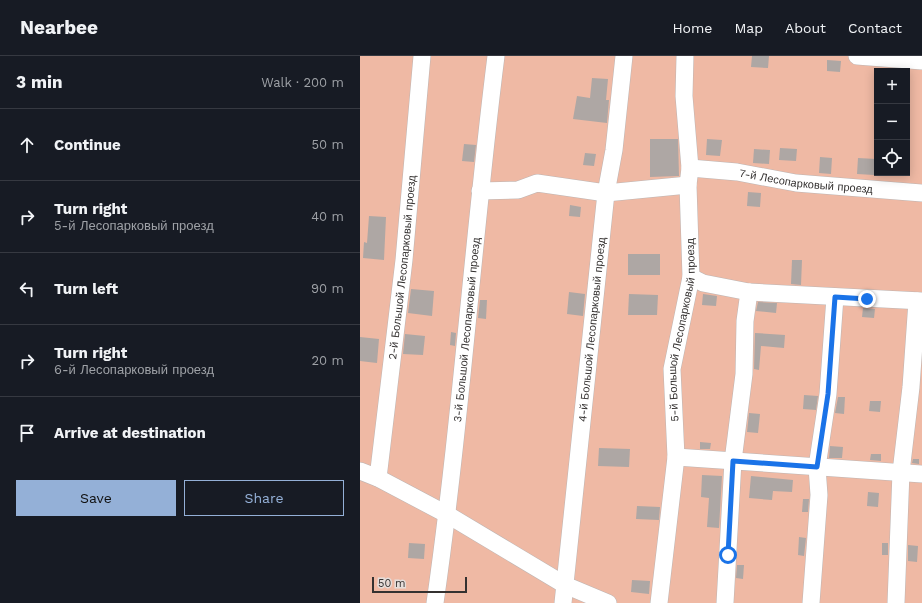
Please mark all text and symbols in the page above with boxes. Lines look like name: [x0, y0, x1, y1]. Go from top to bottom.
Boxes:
text: Nearbee: [20, 16, 98, 39]
text: Home: [672, 20, 712, 36]
text: Map: [734, 20, 763, 36]
text: About: [785, 20, 826, 36]
text: Contact: [848, 20, 902, 36]
map controls: [874, 68, 910, 176]
button: +: [874, 68, 910, 104]
text: 3 min: [16, 72, 62, 92]
text: Walk · 200 m: [261, 75, 344, 90]
button: −: [874, 104, 910, 140]
icon: ahead: [16, 134, 38, 156]
text: Continue: [54, 136, 121, 154]
text: 50 m: [312, 137, 344, 152]
button: locate: [874, 140, 910, 176]
street label: 7-й Лесопарковый проезд: [738, 167, 874, 196]
street label: 2-й Большой Лесопарковый проезд: [386, 174, 419, 360]
text: Turn right: [54, 200, 127, 218]
icon: right: [16, 206, 38, 228]
text: 40 m: [311, 209, 344, 224]
text: 5-й Лесопарковый проезд: [54, 218, 214, 233]
street label: 3-й Большой Лесопарковый проезд: [451, 236, 483, 423]
street label: 4-й Большой Лесопарковый проезд: [576, 236, 608, 423]
street label: 5-й Большой Лесопарковый проезд: [666, 237, 698, 422]
icon: left: [16, 278, 38, 300]
text: Turn left: [54, 280, 118, 298]
text: 90 m: [311, 281, 344, 296]
route end: [858, 290, 876, 308]
text: Turn right: [54, 344, 127, 362]
icon: right: [16, 350, 38, 372]
text: 20 m: [312, 353, 344, 368]
text: 6-й Лесопарковый проезд: [54, 362, 214, 377]
icon: arrive: [16, 422, 38, 444]
text: Arrive at destination: [54, 424, 206, 442]
button: Save: [16, 480, 176, 516]
button: Share: [184, 480, 344, 516]
route start: [719, 546, 737, 564]
scale bar: [372, 575, 467, 594]
text: 50 m: [378, 577, 405, 590]

